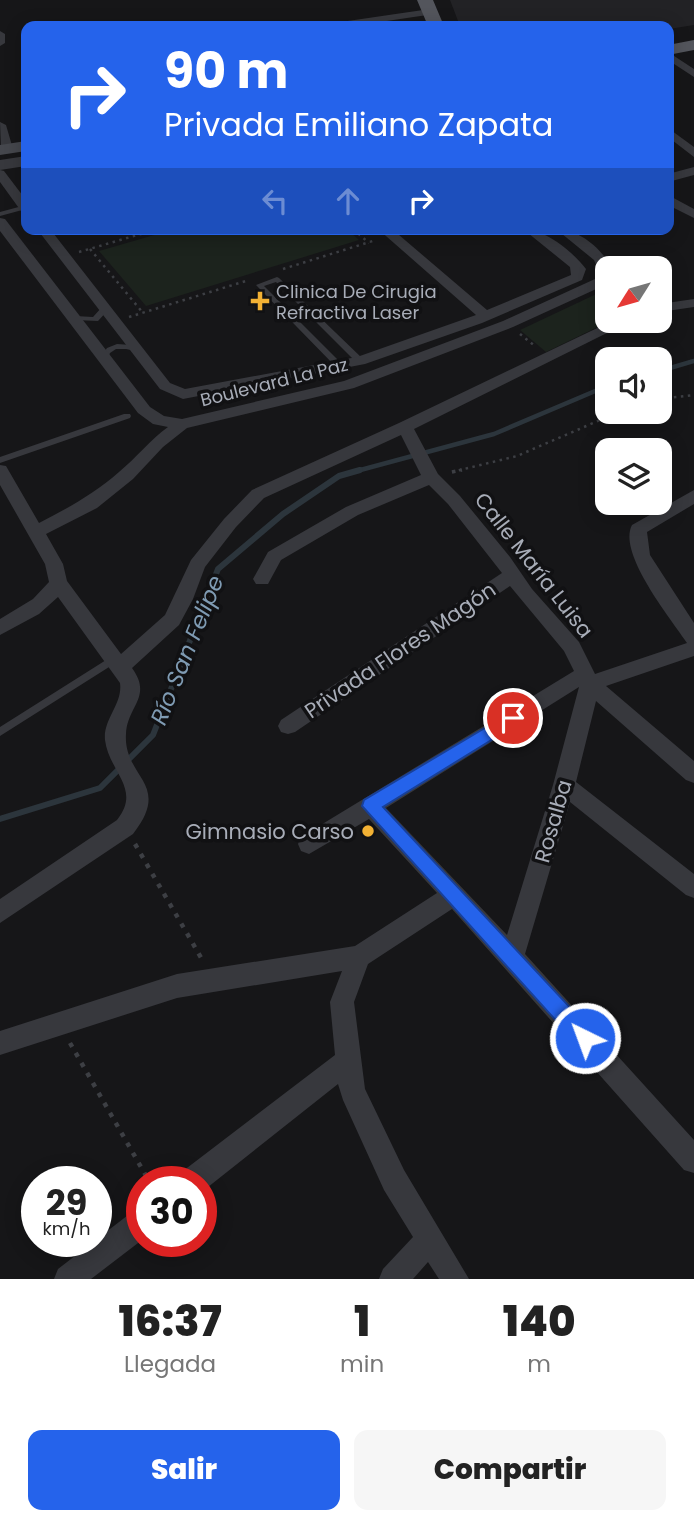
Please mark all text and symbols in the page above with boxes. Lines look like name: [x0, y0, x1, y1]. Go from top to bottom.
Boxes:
text: 90 m: [164, 37, 288, 105]
icon: right: [49, 49, 140, 140]
text: Privada Emiliano Zapata: [164, 102, 553, 147]
icon: left: [256, 182, 294, 220]
icon: ahead: [329, 182, 367, 220]
icon: right: [402, 182, 440, 220]
north arrow: [595, 256, 672, 332]
map controls: [595, 256, 672, 515]
place label: Clinica De Cirugia Refractiva Laser: [276, 279, 437, 325]
marker: Clinica De Cirugia Refractiva Laser: [250, 291, 270, 311]
button: sound: [595, 347, 672, 424]
street label: Boulevard La Paz: [198, 352, 350, 412]
button: layers: [595, 438, 672, 515]
street label: Calle María Luisa: [468, 486, 600, 644]
water label: Río San Felipe: [142, 570, 232, 730]
street label: Privada Flores Magón: [299, 575, 501, 725]
pin: [483, 688, 543, 748]
icon: arrive: [494, 699, 532, 737]
street label: Rosalba: [527, 776, 579, 866]
place label: Gimnasio Carso: [185, 817, 354, 846]
marker: Gimnasio Carso: [360, 823, 376, 839]
position arrow: [548, 1001, 622, 1075]
speed limit sign: 30: [126, 1166, 217, 1257]
text: 29: [46, 1178, 87, 1227]
text: km/h: [43, 1216, 90, 1241]
text: 16:37: [118, 1292, 222, 1351]
text: 1: [354, 1292, 370, 1351]
text: 140: [503, 1292, 576, 1351]
text: Llegada: [124, 1348, 216, 1380]
text: min: [340, 1348, 384, 1380]
text: m: [527, 1348, 551, 1380]
button: Salir: [28, 1430, 340, 1510]
button: Compartir: [354, 1430, 666, 1510]

